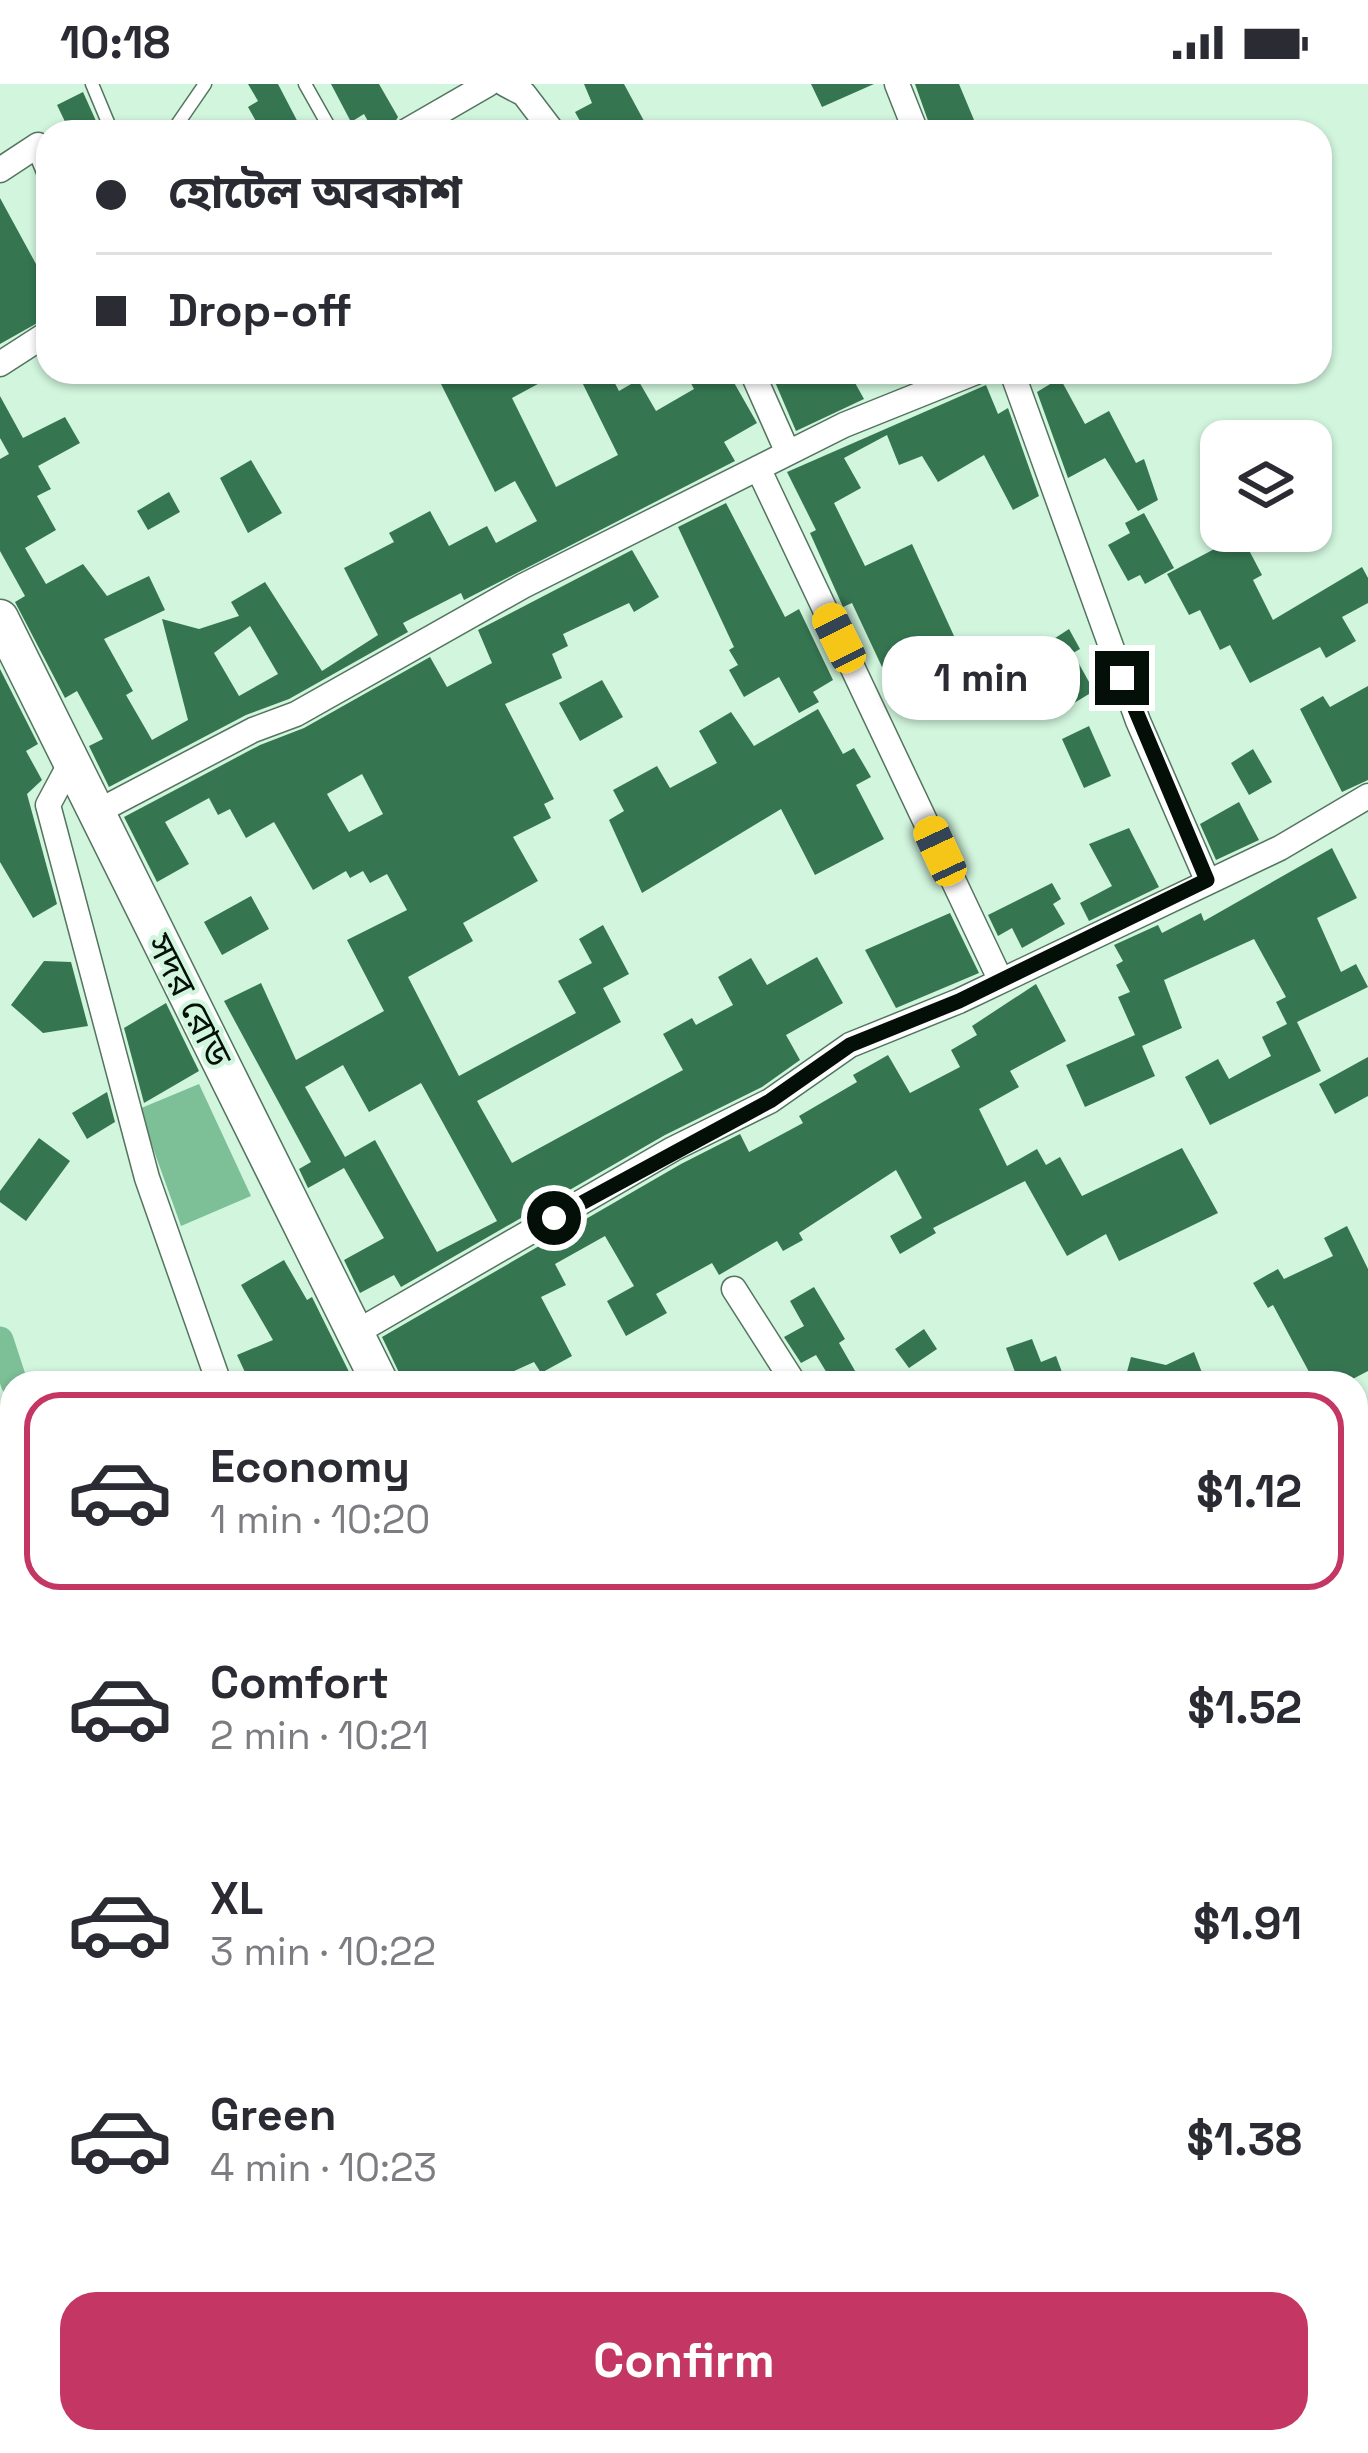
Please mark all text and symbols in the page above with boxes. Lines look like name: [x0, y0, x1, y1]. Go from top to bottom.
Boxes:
text: 10:18: [60, 14, 170, 71]
text: হোটেল অবকাশ: [168, 164, 462, 221]
text: Drop-off: [168, 282, 352, 339]
map controls: [1200, 420, 1332, 552]
button: layers: [1200, 420, 1332, 552]
car: [807, 598, 871, 678]
callout: 1 min: [882, 636, 1080, 720]
route end: [1095, 651, 1149, 705]
text: 1 min: [933, 653, 1029, 702]
car: [908, 811, 972, 891]
street label: সদর রোড: [136, 926, 242, 1075]
route start: [527, 1191, 581, 1245]
icon: car: [66, 1437, 174, 1545]
text: Economy: [210, 1438, 410, 1495]
text: $1.12: [1196, 1463, 1302, 1520]
text: 1 min · 10:20: [210, 1495, 430, 1544]
icon: car: [66, 1653, 174, 1761]
text: Comfort: [210, 1654, 389, 1711]
text: $1.52: [1188, 1679, 1302, 1736]
text: 2 min · 10:21: [210, 1711, 429, 1760]
icon: car: [66, 1869, 174, 1977]
text: XL: [210, 1870, 263, 1927]
text: $1.91: [1193, 1895, 1302, 1952]
text: 3 min · 10:22: [210, 1927, 436, 1976]
icon: car: [66, 2085, 174, 2193]
text: Green: [210, 2086, 336, 2143]
text: $1.38: [1187, 2111, 1302, 2168]
text: 4 min · 10:23: [210, 2143, 437, 2192]
button: Confirm: [60, 2292, 1308, 2430]

